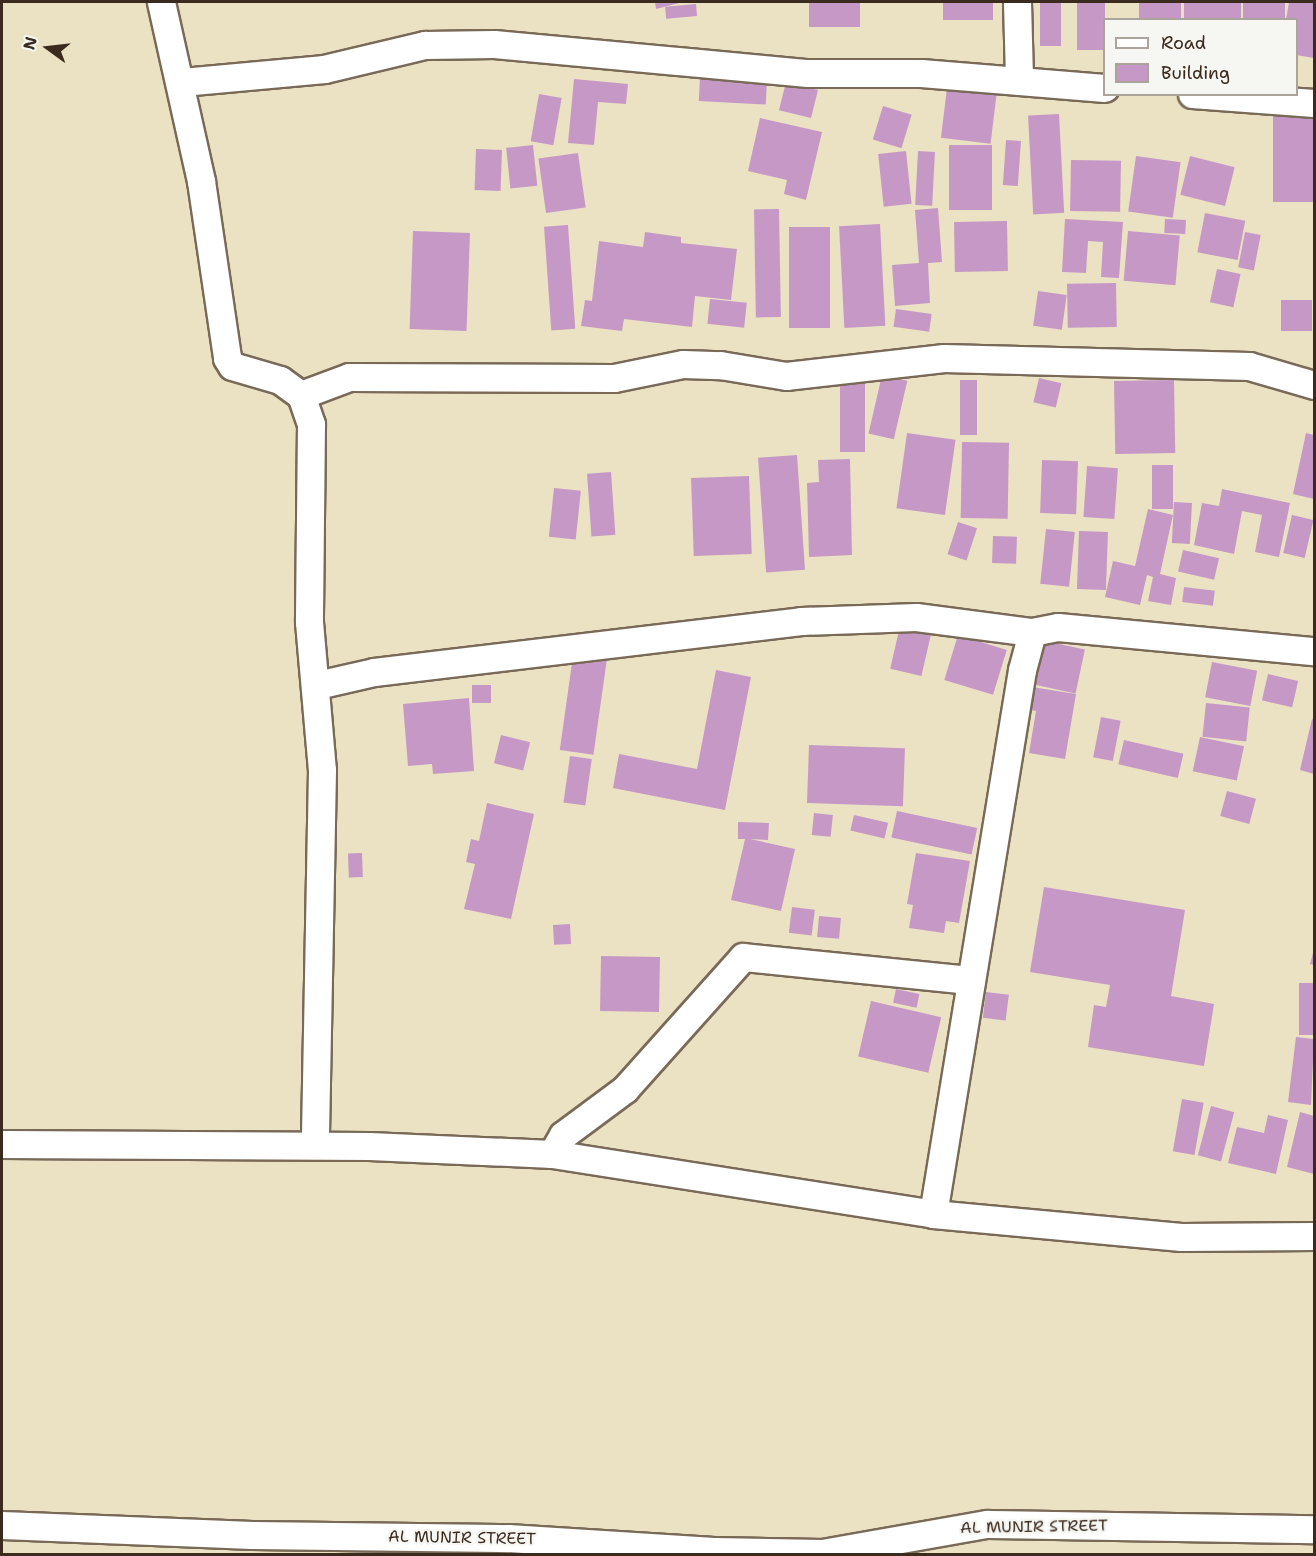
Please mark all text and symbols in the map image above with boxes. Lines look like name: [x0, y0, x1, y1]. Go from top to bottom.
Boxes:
north arrow: [18, 18, 78, 78]
legend: [1103, 18, 1298, 96]
text: Road: [1161, 31, 1206, 55]
text: N: [18, 34, 42, 52]
text: Building: [1161, 61, 1230, 85]
street label: AL MUNIR STREET: [960, 1516, 1108, 1538]
street label: AL MUNIR STREET: [388, 1527, 536, 1549]

